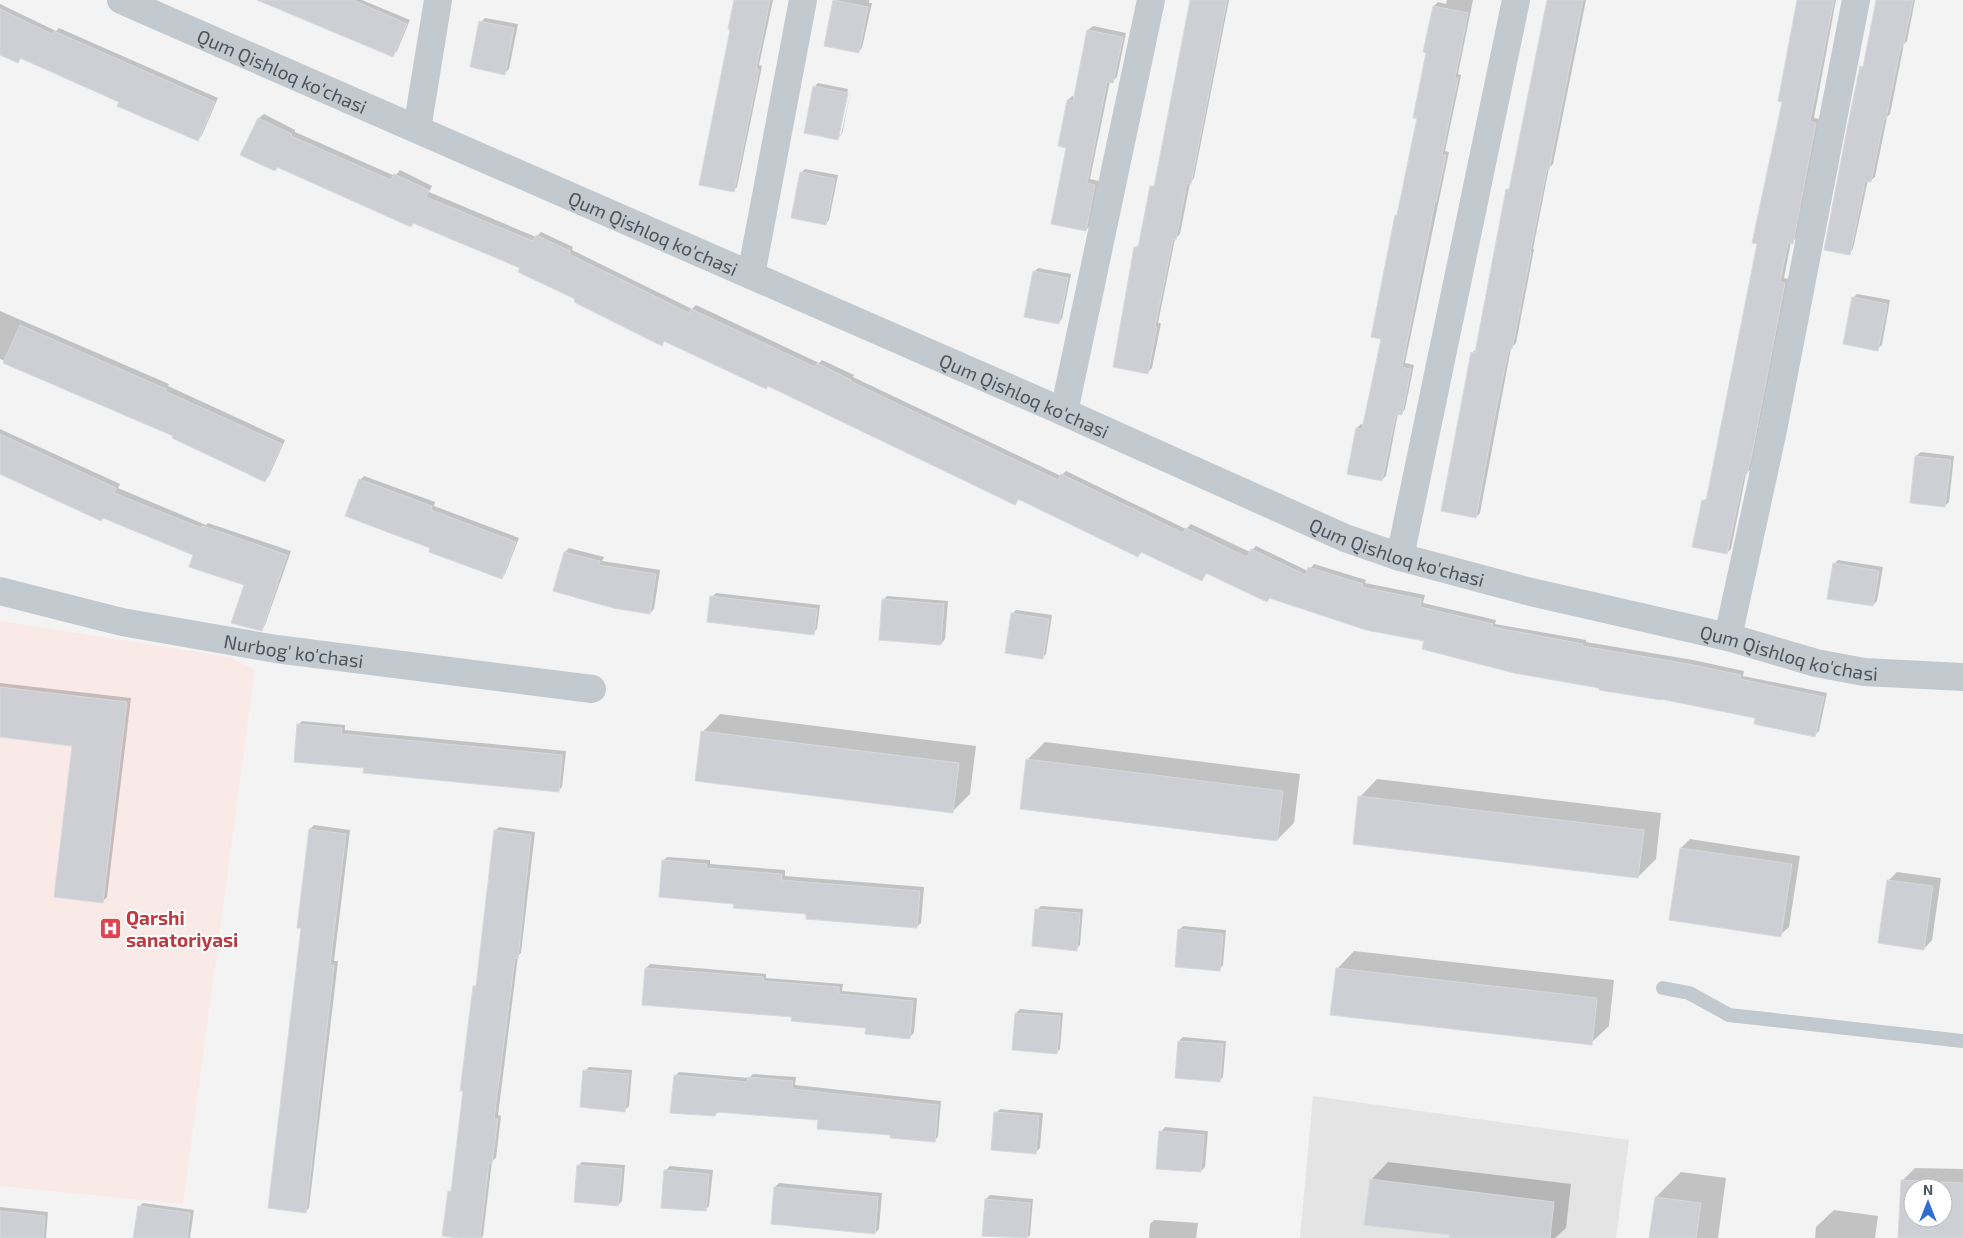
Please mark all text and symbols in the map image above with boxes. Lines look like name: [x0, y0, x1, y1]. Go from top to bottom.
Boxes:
street label: Qum Qishloq ko'chasi: [194, 23, 371, 118]
street label: Qum Qishloq ko'chasi: [565, 185, 742, 280]
street label: Qum Qishloq ko'chasi: [936, 348, 1113, 442]
street label: Qum Qishloq ko'chasi: [1306, 512, 1487, 591]
street label: Qum Qishloq ko'chasi: [1698, 619, 1878, 684]
street label: Nurbog' ko'chasi: [222, 629, 365, 671]
place label: Qarshi sanatoriyasi: [126, 906, 238, 952]
hospital icon: Qarshi sanatoriyasi: [98, 916, 122, 940]
north arrow: [1903, 1178, 1953, 1228]
text: N: [1923, 1181, 1933, 1198]

